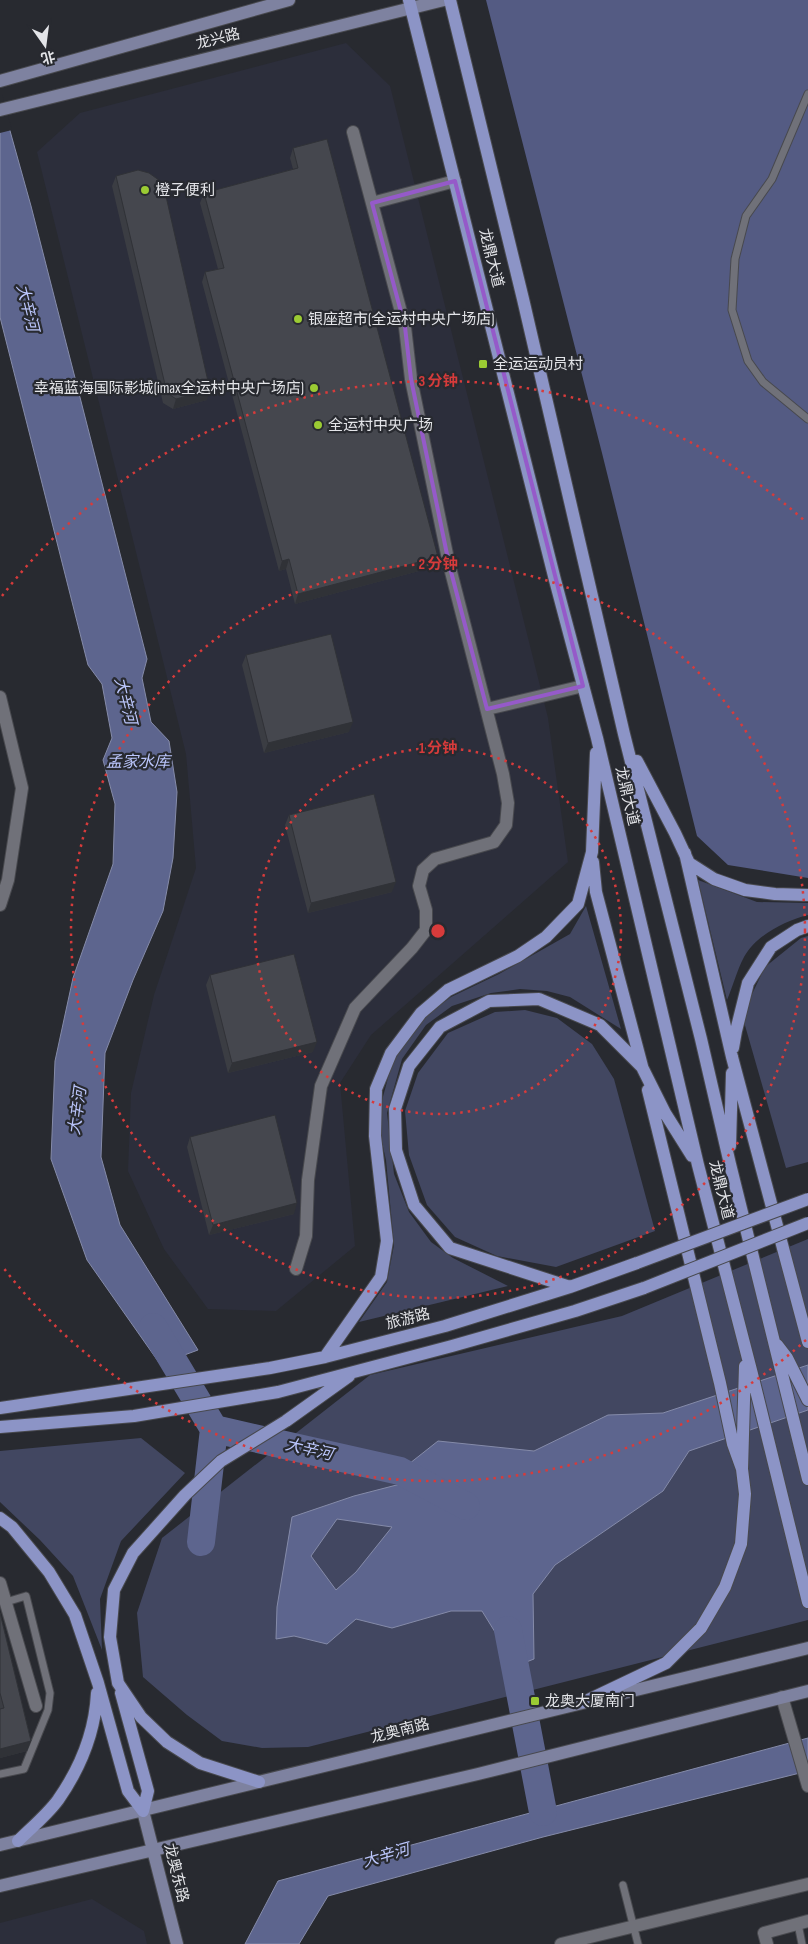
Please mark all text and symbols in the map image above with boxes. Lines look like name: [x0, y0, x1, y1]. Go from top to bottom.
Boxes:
north arrow: [20, 20, 70, 70]
street label: 龙兴路: [194, 24, 242, 54]
text: 北: [39, 47, 57, 67]
place label: 橙子便利: [155, 181, 215, 200]
marker: 橙子便利: [139, 184, 151, 196]
street label: 龙鼎大道: [475, 227, 507, 289]
water label: 大辛河: [12, 282, 43, 336]
place label: 银座超市(全运村中央广场店): [308, 310, 495, 329]
marker: 银座超市(全运村中央广场店): [292, 313, 304, 325]
place label: 全运运动员村: [493, 355, 583, 374]
marker: 全运运动员村: [477, 358, 489, 370]
text: 3 分钟: [418, 372, 458, 391]
place label: 幸福蓝海国际影城(imax全运村中央广场店): [34, 379, 304, 398]
marker: 幸福蓝海国际影城(imax全运村中央广场店): [308, 382, 320, 394]
place label: 全运村中央广场: [328, 416, 433, 435]
marker: 全运村中央广场: [312, 419, 324, 431]
text: 2 分钟: [419, 555, 457, 574]
water label: 大辛河: [110, 675, 141, 729]
text: 1 分钟: [419, 739, 457, 758]
water label: 孟家水库: [106, 753, 173, 772]
street label: 龙鼎大道: [611, 765, 643, 827]
centre of rings: [429, 922, 447, 940]
water label: 大辛河: [65, 1083, 91, 1136]
street label: 龙鼎大道: [705, 1159, 737, 1221]
street label: 旅游路: [384, 1304, 432, 1334]
water label: 大辛河: [283, 1435, 337, 1465]
place label: 龙奥大厦南门: [545, 1692, 635, 1711]
marker: 龙奥大厦南门: [529, 1695, 541, 1707]
street label: 龙奥南路: [369, 1715, 431, 1747]
water label: 大辛河: [360, 1839, 415, 1872]
street label: 龙奥东路: [160, 1842, 192, 1904]

